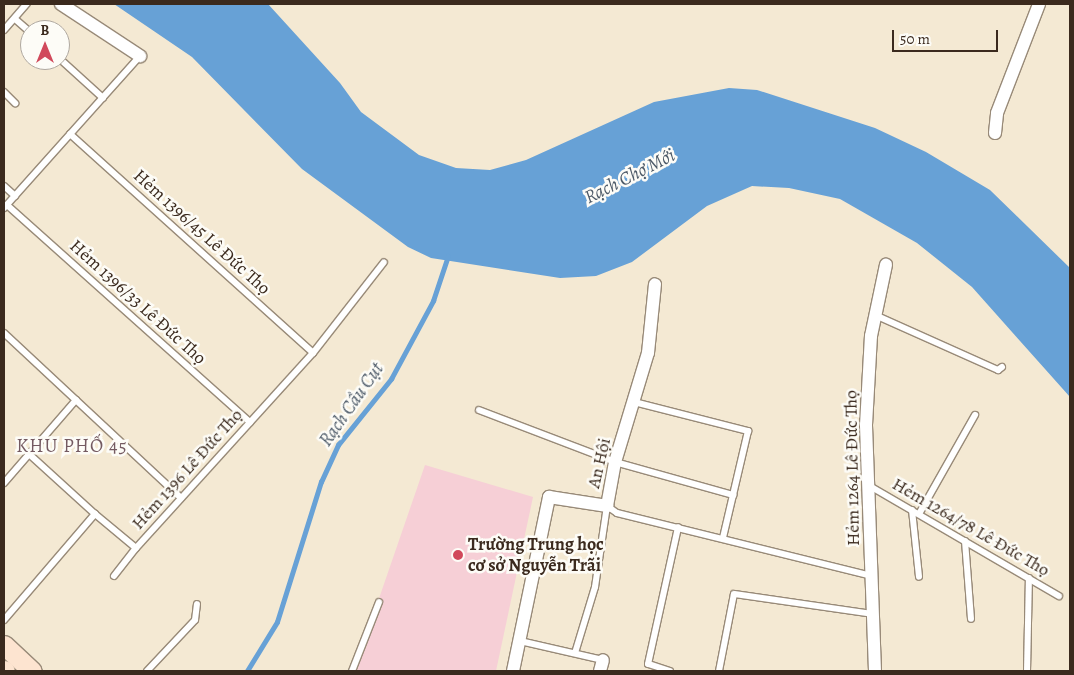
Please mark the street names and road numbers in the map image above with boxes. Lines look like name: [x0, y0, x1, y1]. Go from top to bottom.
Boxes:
street label: Hẻm 1396/45 Lê Đức Thọ: [129, 165, 275, 299]
street label: Hẻm 1396/33 Lê Đức Thọ: [65, 235, 211, 369]
street label: Hẻm 1264 Lê Đức Thọ: [840, 390, 864, 546]
street label: Hẻm 1396 Lê Đức Thọ: [127, 404, 247, 534]
street label: An Hội: [583, 436, 615, 490]
street label: Hẻm 1264/78 Lê Đức Thọ: [888, 473, 1054, 581]

